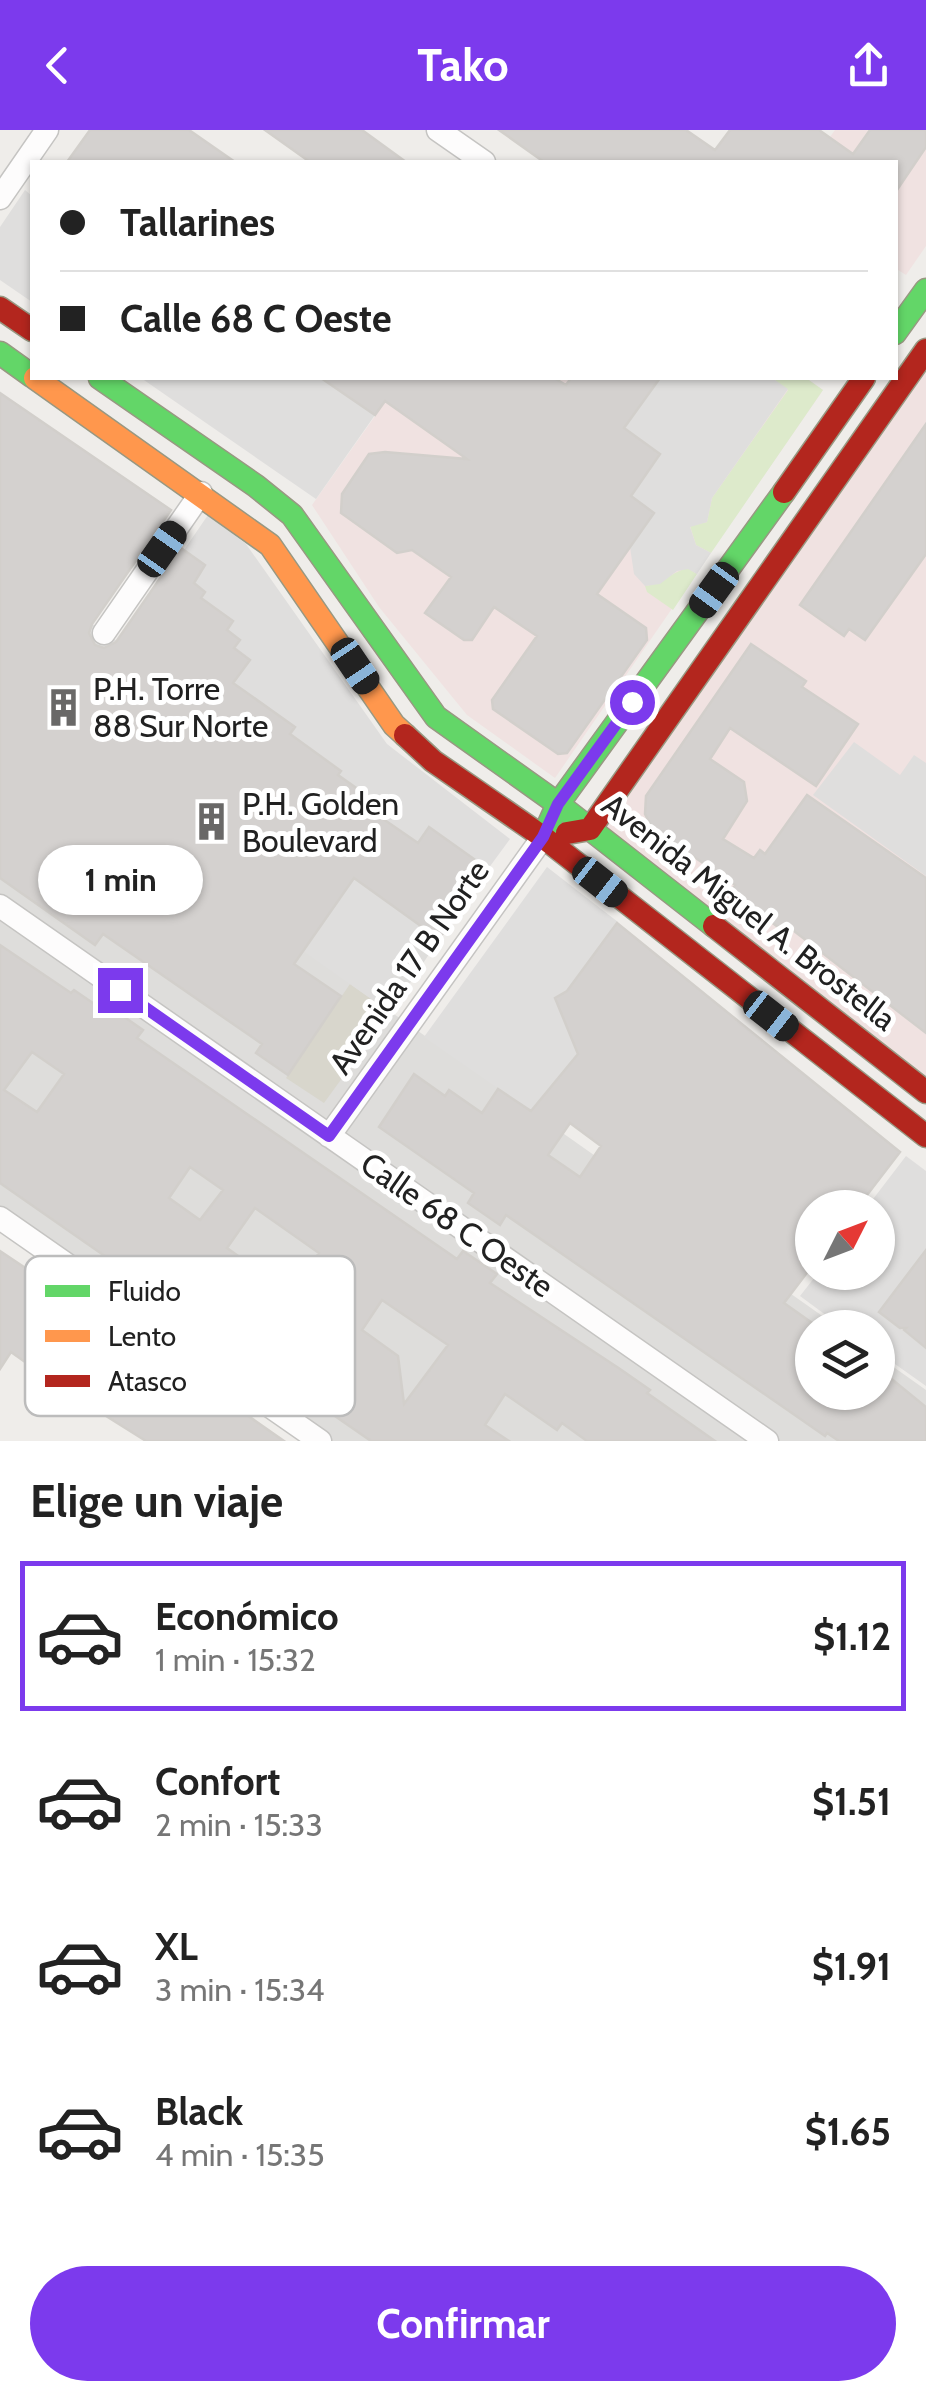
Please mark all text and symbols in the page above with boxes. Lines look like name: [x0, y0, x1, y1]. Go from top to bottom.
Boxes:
icon: back: [30, 38, 85, 93]
text: Tako: [417, 38, 509, 92]
icon: share: [841, 38, 896, 93]
text: Tallarines: [120, 199, 275, 246]
text: Calle 68 C Oeste: [120, 295, 392, 342]
car: [133, 516, 191, 582]
car: [684, 557, 744, 623]
car: [326, 633, 384, 699]
place label: P.H. Torre 88 Sur Norte: [93, 669, 268, 745]
route start: [610, 680, 655, 725]
building icon: P.H. Torre 88 Sur Norte: [42, 686, 84, 728]
place label: P.H. Golden Boulevard: [242, 784, 399, 860]
street label: Avenida Miguel A. Brostella: [595, 785, 905, 1039]
building icon: P.H. Golden Boulevard: [191, 801, 233, 843]
callout: 1 min: [38, 845, 202, 915]
street label: Avenida 17 B Norte: [320, 852, 497, 1081]
car: [567, 852, 633, 912]
text: 1 min: [84, 860, 157, 899]
route end: [98, 968, 143, 1013]
car: [738, 986, 804, 1046]
street label: Calle 68 C Oeste: [353, 1144, 561, 1305]
north arrow: [795, 1190, 895, 1290]
map controls: [795, 1190, 895, 1410]
legend: [25, 1256, 355, 1416]
text: Fluido: [108, 1274, 181, 1308]
button: layers: [795, 1310, 895, 1410]
text: Lento: [108, 1319, 176, 1353]
text: Atasco: [108, 1364, 187, 1398]
text: Elige un viaje: [30, 1474, 283, 1528]
icon: car: [35, 1591, 125, 1681]
text: Económico: [155, 1593, 339, 1640]
text: $1.12: [813, 1613, 891, 1660]
text: 1 min · 15:32: [155, 1640, 316, 1679]
icon: car: [35, 1756, 125, 1846]
text: Confort: [155, 1758, 280, 1805]
text: $1.51: [812, 1778, 891, 1825]
text: 2 min · 15:33: [155, 1805, 323, 1844]
icon: car: [35, 1921, 125, 2011]
text: XL: [155, 1923, 198, 1970]
text: $1.91: [812, 1943, 891, 1990]
text: 3 min · 15:34: [155, 1970, 324, 2009]
icon: car: [35, 2086, 125, 2176]
text: Black: [155, 2088, 243, 2135]
text: $1.65: [805, 2108, 891, 2155]
text: 4 min · 15:35: [155, 2135, 324, 2174]
button: Confirmar: [30, 2266, 896, 2381]

